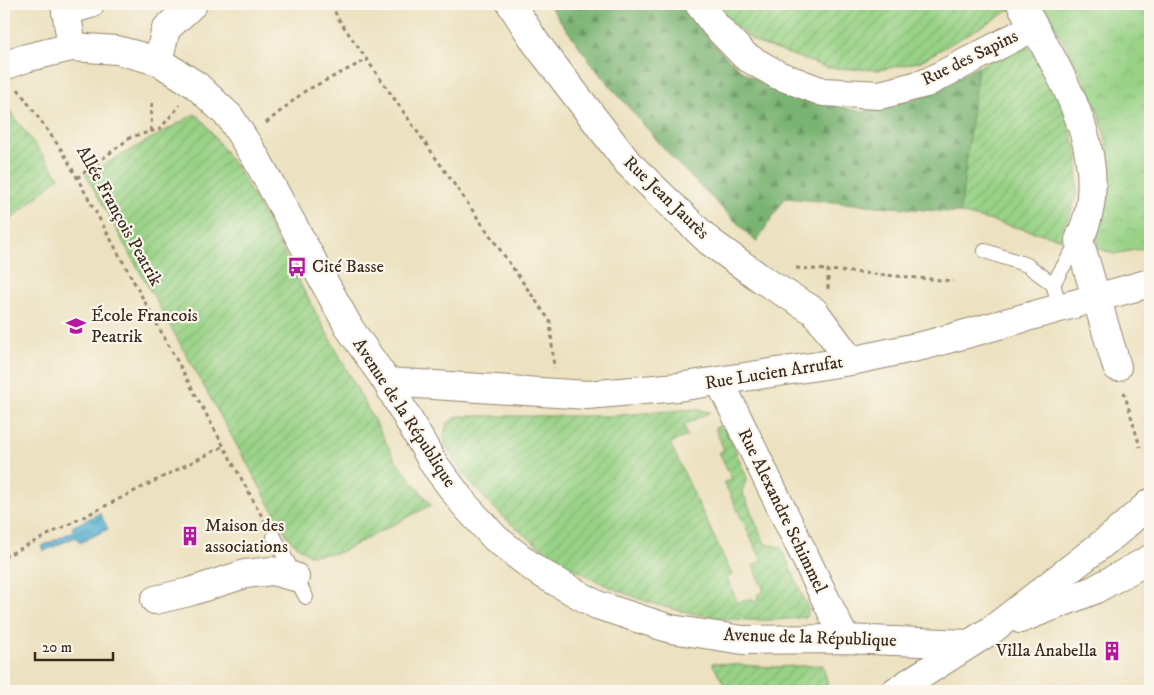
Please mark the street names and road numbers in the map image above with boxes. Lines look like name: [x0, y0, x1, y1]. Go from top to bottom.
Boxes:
street label: Rue des Sapins: [918, 25, 1022, 91]
street label: Allée François Peatrik: [71, 142, 167, 290]
street label: Rue Jean Jaurès: [619, 152, 713, 244]
street label: Avenue de la République: [348, 334, 460, 492]
street label: Rue Lucien Arrufat: [703, 351, 845, 395]
street label: Rue Alexandre Schimmel: [733, 425, 832, 597]
street label: Avenue de la République: [723, 624, 897, 652]

